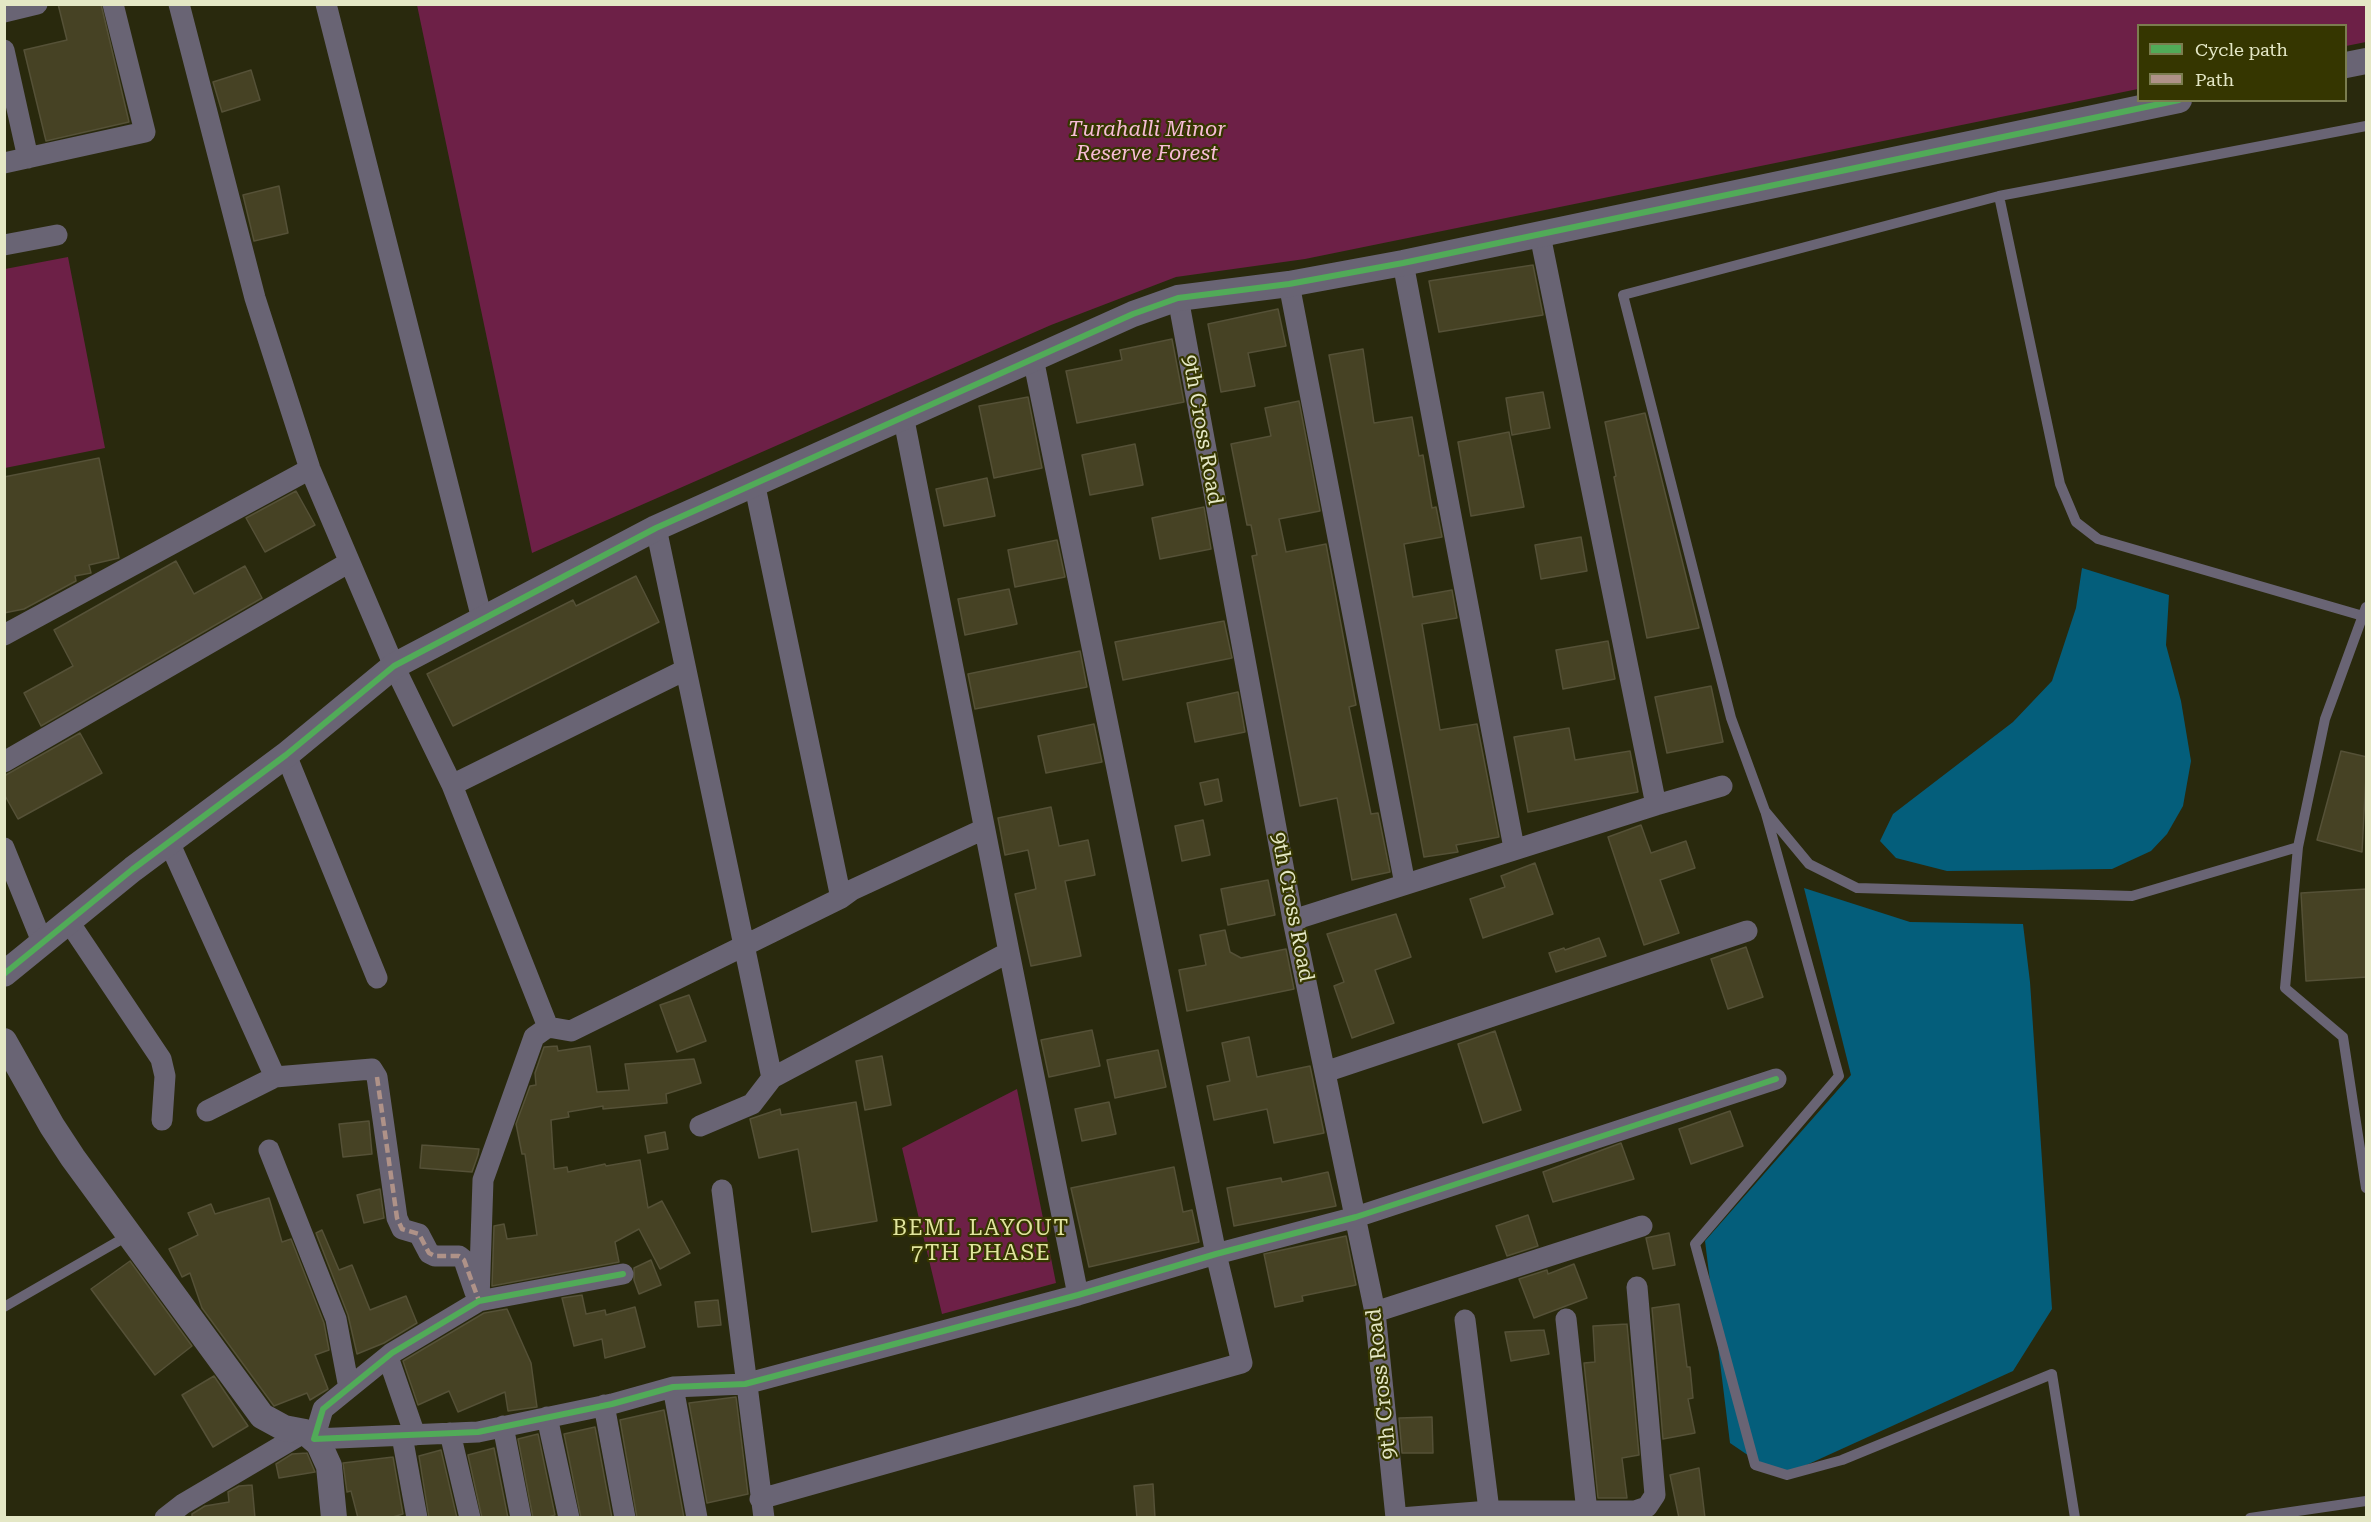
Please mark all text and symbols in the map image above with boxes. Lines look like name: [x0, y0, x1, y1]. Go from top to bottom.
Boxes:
legend: [2137, 24, 2347, 102]
text: Cycle path: [2195, 39, 2288, 60]
text: Path: [2195, 69, 2234, 90]
park label: Turahalli Minor Reserve Forest: [1068, 117, 1226, 167]
street label: 9th Cross Road: [1176, 353, 1228, 507]
street label: 9th Cross Road: [1265, 830, 1319, 984]
district label: BEML LAYOUT 7TH PHASE: [892, 1216, 1070, 1268]
street label: 9th Cross Road: [1362, 1307, 1402, 1461]

